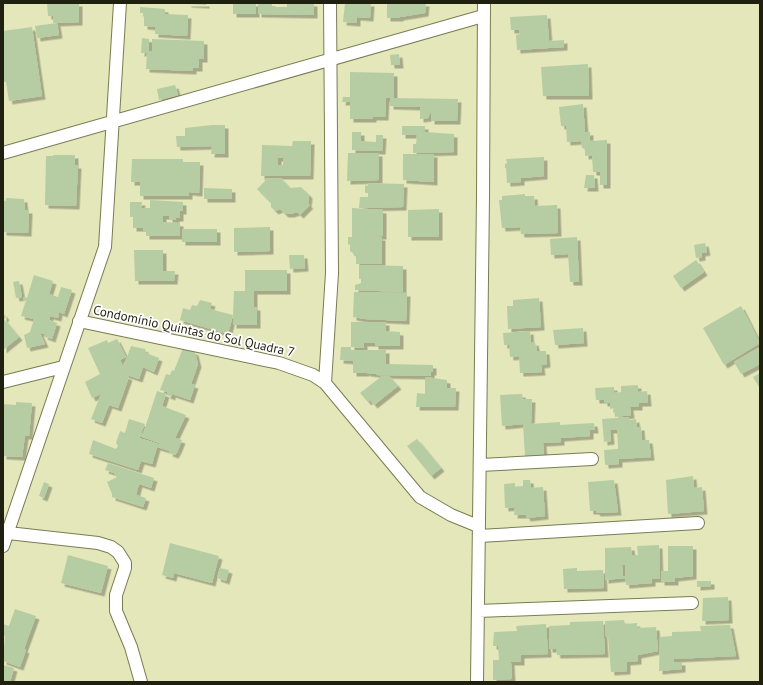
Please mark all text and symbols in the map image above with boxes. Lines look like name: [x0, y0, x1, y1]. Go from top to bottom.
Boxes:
street label: Condomínio Quintas do Sol Quadra 7: [92, 301, 296, 361]

